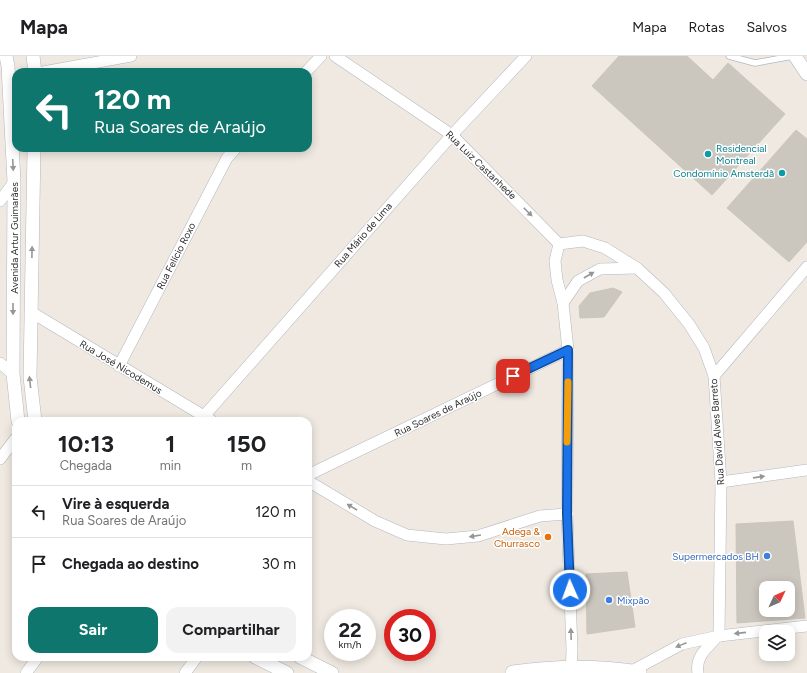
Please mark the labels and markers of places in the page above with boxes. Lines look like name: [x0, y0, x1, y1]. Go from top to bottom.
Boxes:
place label: Residencial Montreal: [716, 142, 767, 167]
marker: Residencial Montreal: [703, 149, 713, 159]
place label: Condomínio Amsterdã: [673, 167, 774, 180]
marker: Condomínio Amsterdã: [777, 168, 787, 178]
pin: [496, 359, 530, 393]
place label: Adega & Churrasco: [494, 525, 541, 550]
marker: Adega & Churrasco: [543, 532, 553, 542]
place label: Supermercados BH: [672, 550, 759, 563]
marker: Supermercados BH: [762, 551, 772, 561]
place label: Mixpão: [617, 594, 650, 607]
marker: Mixpão: [604, 595, 614, 605]

